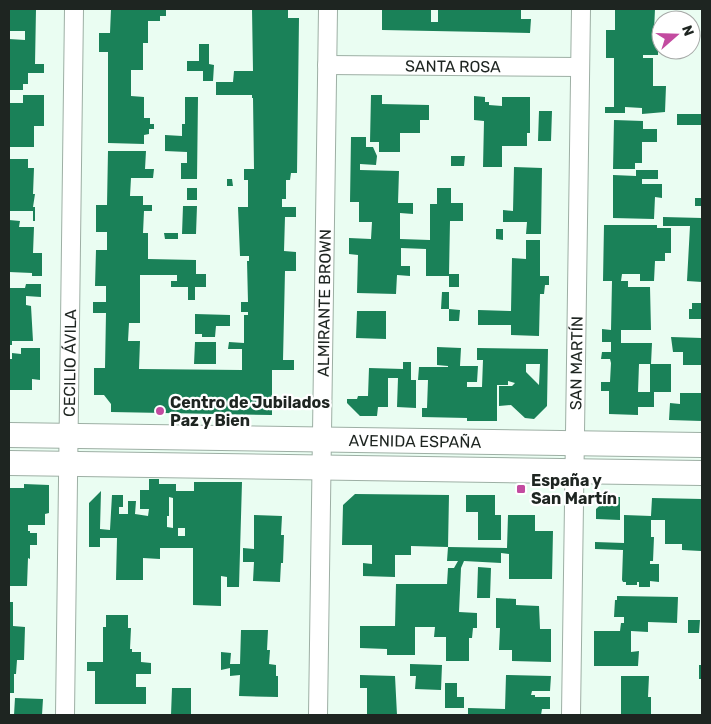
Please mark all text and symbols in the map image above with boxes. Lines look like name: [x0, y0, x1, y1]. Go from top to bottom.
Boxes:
north arrow: [651, 10, 701, 60]
text: N: [678, 23, 697, 38]
street label: SANTA ROSA: [405, 56, 501, 76]
street label: ALMIRANTE BROWN: [313, 229, 334, 377]
street label: CECILIO ÁVILA: [59, 309, 80, 417]
street label: SAN MARTÍN: [566, 316, 586, 410]
place label: Centro de Jubilados Paz y Bien: [170, 393, 330, 430]
marker: Centro de Jubilados Paz y Bien: [154, 405, 166, 417]
street label: AVENIDA ESPAÑA: [349, 430, 482, 451]
place label: España y San Martín: [531, 471, 617, 508]
marker: España y San Martín: [515, 483, 527, 495]

